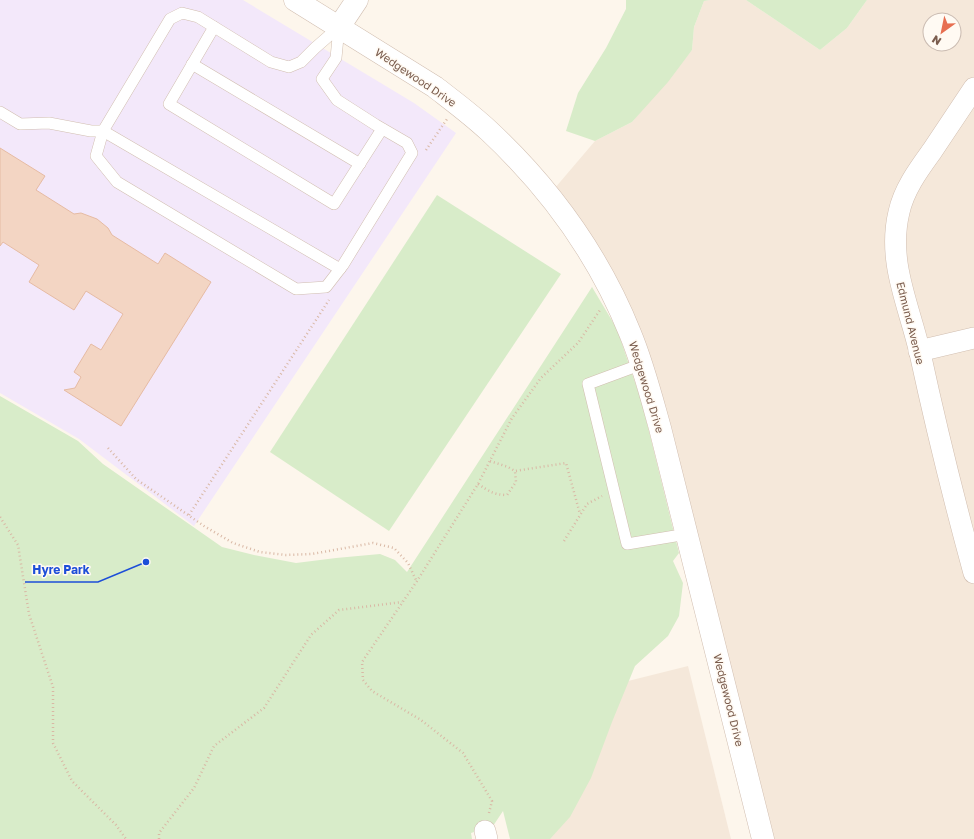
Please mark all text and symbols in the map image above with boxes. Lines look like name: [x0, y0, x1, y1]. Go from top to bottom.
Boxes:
north arrow: [922, 12, 962, 52]
text: N: [929, 33, 943, 49]
street label: Wedgewood Drive: [373, 45, 459, 109]
street label: Edmund Avenue: [894, 280, 928, 366]
street label: Wedgewood Drive: [627, 340, 667, 434]
callout: Hyre Park: [25, 558, 98, 582]
text: Hyre Park: [32, 562, 90, 577]
street label: Wedgewood Drive: [711, 652, 747, 748]

